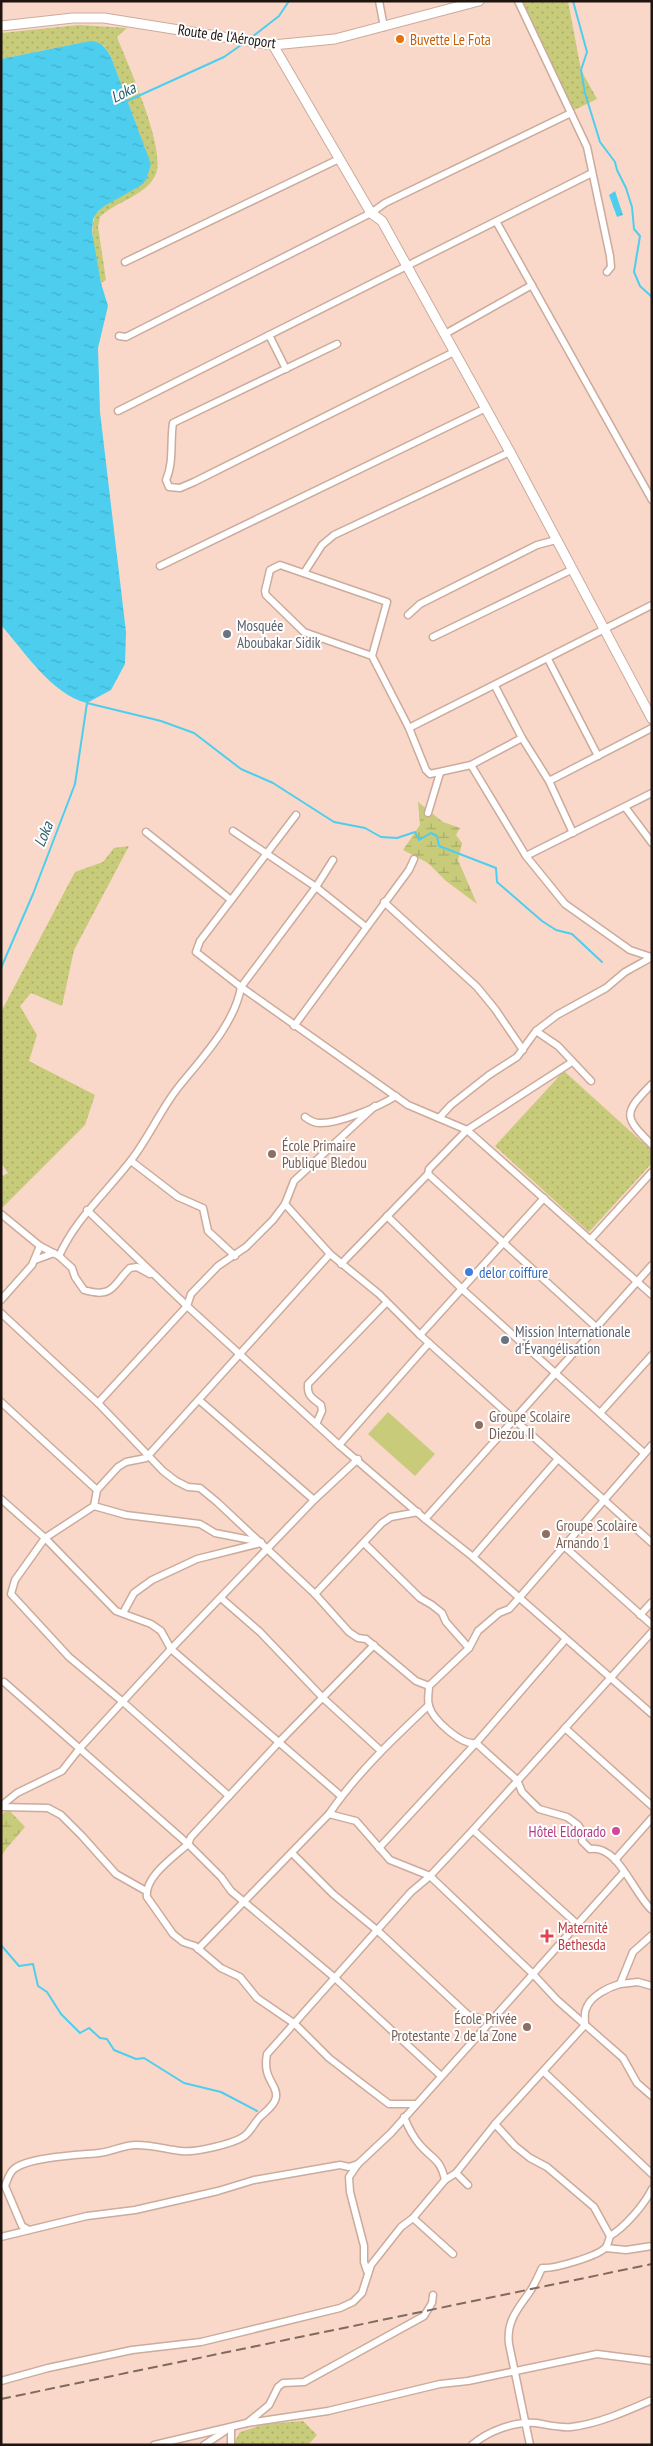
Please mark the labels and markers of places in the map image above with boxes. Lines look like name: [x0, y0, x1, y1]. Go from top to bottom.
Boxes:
place label: Buvette Le Fota: [410, 30, 491, 49]
marker: Buvette Le Fota: [394, 33, 406, 45]
place label: Mosquée Aboubakar Sidik: [237, 616, 321, 652]
marker: Mosquée Aboubakar Sidik: [221, 628, 233, 640]
place label: École Primaire Publique Bledou: [282, 1136, 367, 1172]
marker: École Primaire Publique Bledou: [266, 1148, 278, 1160]
place label: delor coiffure: [479, 1263, 548, 1282]
marker: delor coiffure: [463, 1266, 475, 1278]
place label: Mission Internationale d'Évangélisation: [515, 1322, 631, 1358]
marker: Mission Internationale d'Évangélisation: [499, 1334, 511, 1346]
place label: Groupe Scolaire Diezou II: [489, 1407, 570, 1443]
marker: Groupe Scolaire Diezou II: [473, 1419, 485, 1431]
place label: Groupe Scolaire Arnando 1: [556, 1516, 637, 1552]
marker: Groupe Scolaire Arnando 1: [540, 1528, 552, 1540]
place label: Hôtel Eldorado: [529, 1822, 606, 1841]
marker: Hôtel Eldorado: [610, 1825, 622, 1837]
place label: Maternité Bethesda: [558, 1918, 608, 1954]
marker: Maternité Bethesda: [540, 1929, 554, 1943]
place label: École Privée Protestante 2 de la Zone: [391, 2009, 517, 2045]
marker: École Privée Protestante 2 de la Zone: [521, 2021, 533, 2033]

